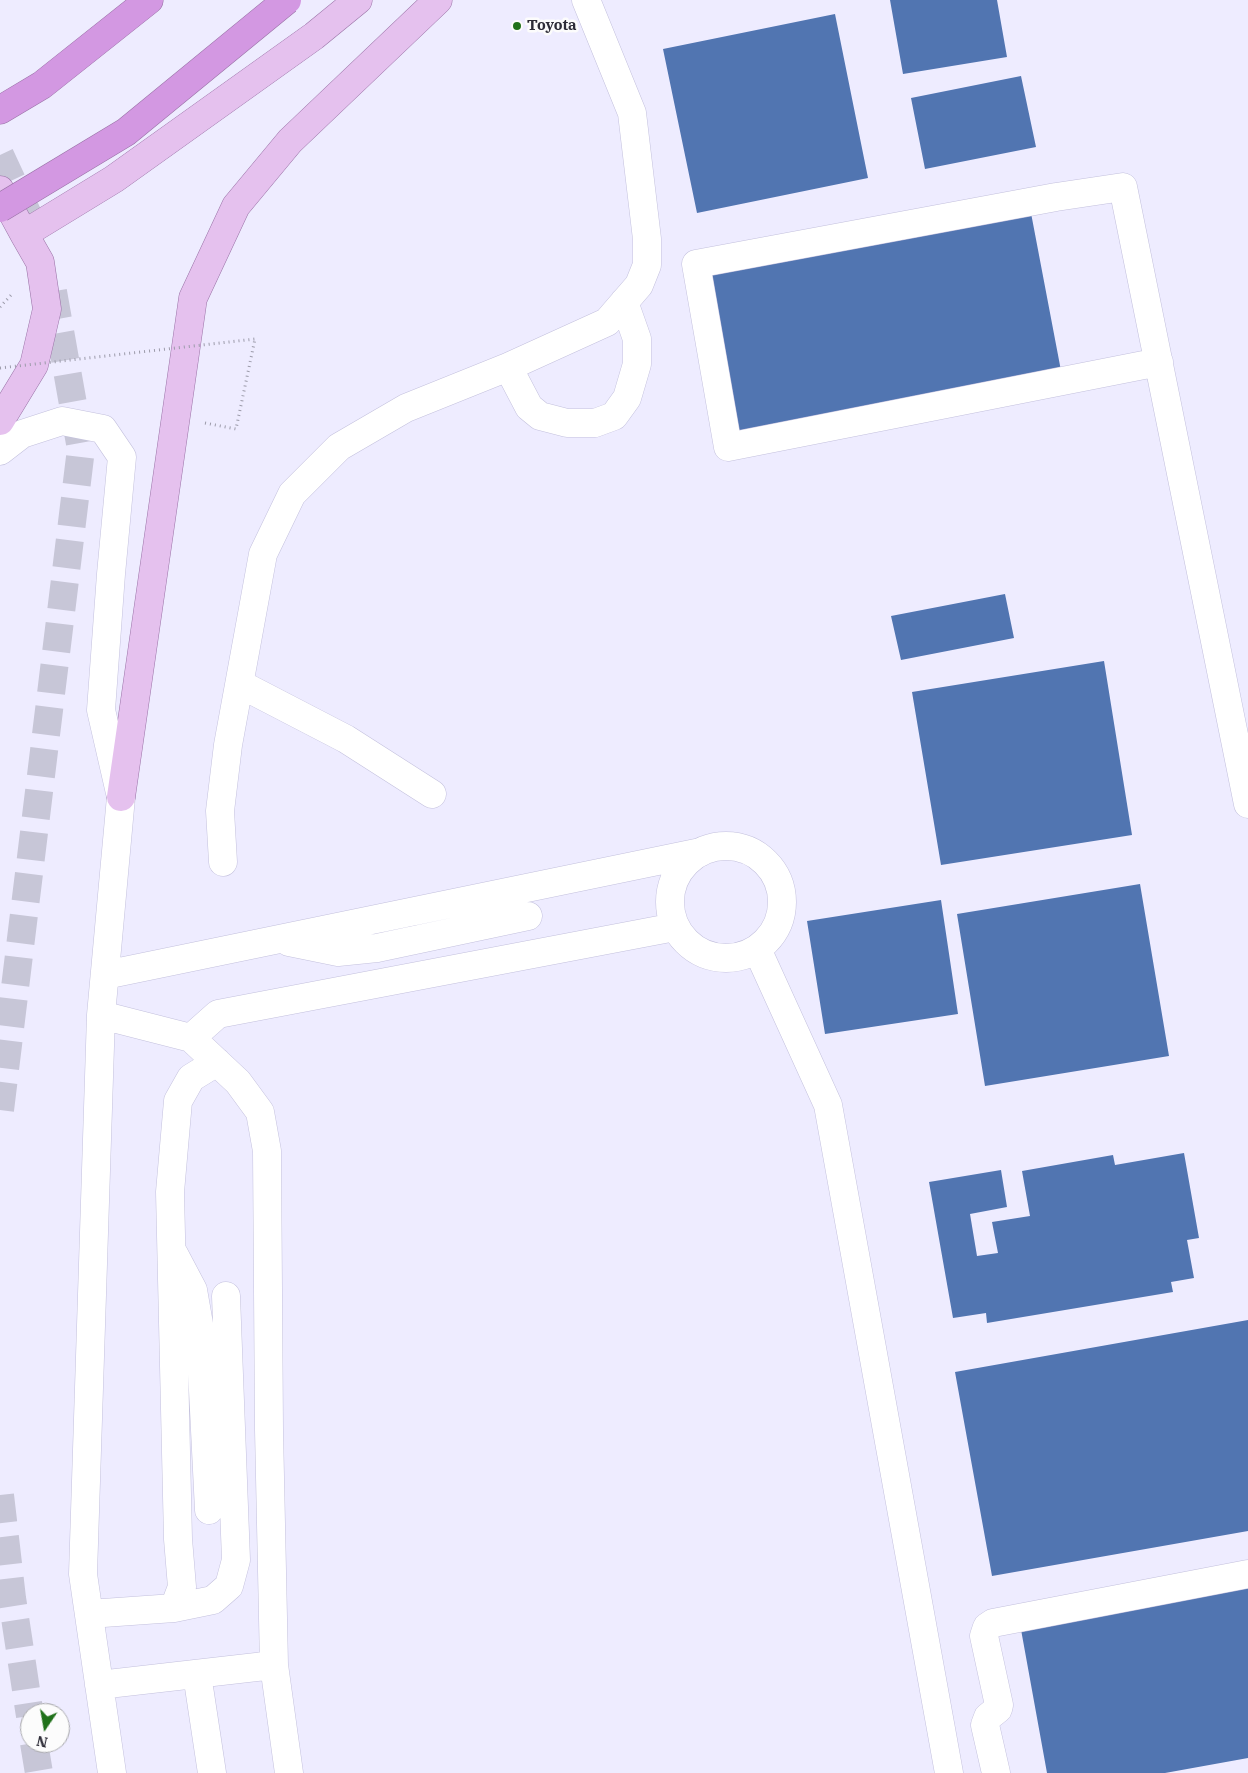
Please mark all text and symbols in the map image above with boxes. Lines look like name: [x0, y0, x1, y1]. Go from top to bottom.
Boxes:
place label: Toyota: [527, 17, 577, 35]
marker: Toyota: [511, 20, 523, 32]
north arrow: [20, 1703, 70, 1753]
text: N: [35, 1732, 49, 1752]

